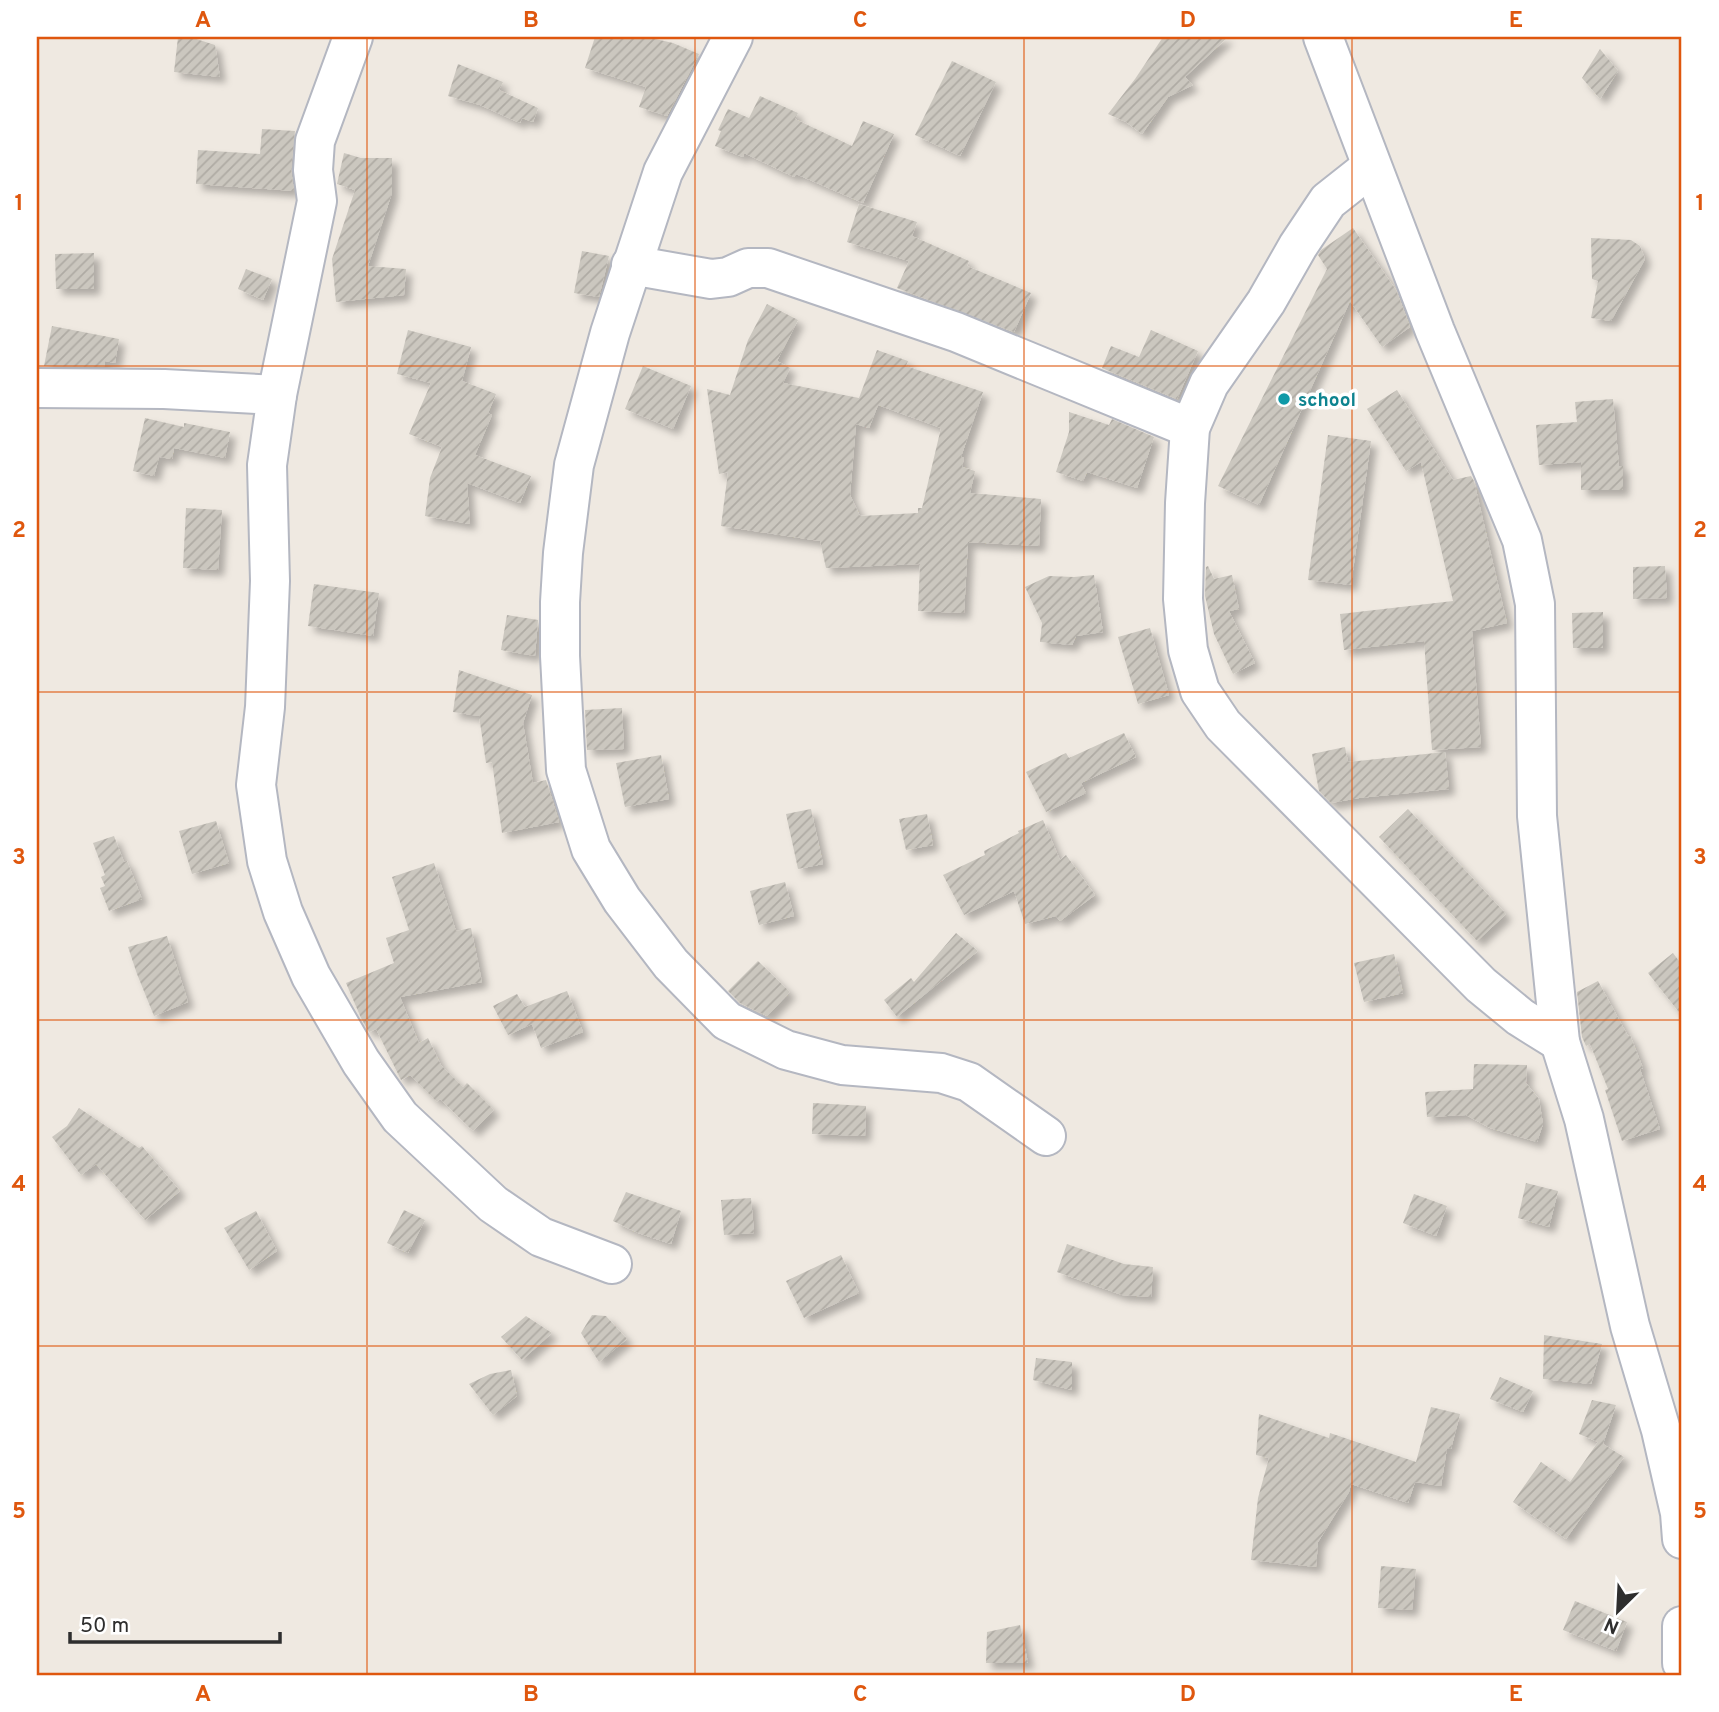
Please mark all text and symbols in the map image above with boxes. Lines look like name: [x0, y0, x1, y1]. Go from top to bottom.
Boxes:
text: A: [195, 7, 211, 36]
text: B: [523, 7, 539, 36]
text: C: [853, 7, 867, 36]
text: D: [1180, 7, 1196, 36]
text: E: [1509, 7, 1523, 36]
text: 1: [14, 190, 24, 219]
text: 1: [1695, 190, 1705, 219]
place label: school: [1298, 389, 1356, 413]
marker: school: [1276, 391, 1292, 407]
text: 2: [12, 517, 26, 546]
text: 2: [1693, 517, 1707, 546]
text: 3: [12, 844, 26, 873]
text: 3: [1693, 844, 1707, 873]
text: 4: [12, 1171, 26, 1200]
text: 4: [1693, 1171, 1707, 1200]
text: 5: [12, 1498, 26, 1527]
text: 5: [1693, 1498, 1707, 1527]
north arrow: [1582, 1576, 1652, 1646]
scale bar: [70, 1600, 280, 1644]
text: N: [1601, 1611, 1623, 1638]
text: 50 m: [80, 1613, 129, 1640]
text: A: [195, 1681, 211, 1710]
text: B: [523, 1681, 539, 1710]
text: C: [853, 1681, 867, 1710]
text: D: [1180, 1681, 1196, 1710]
text: E: [1509, 1681, 1523, 1710]

